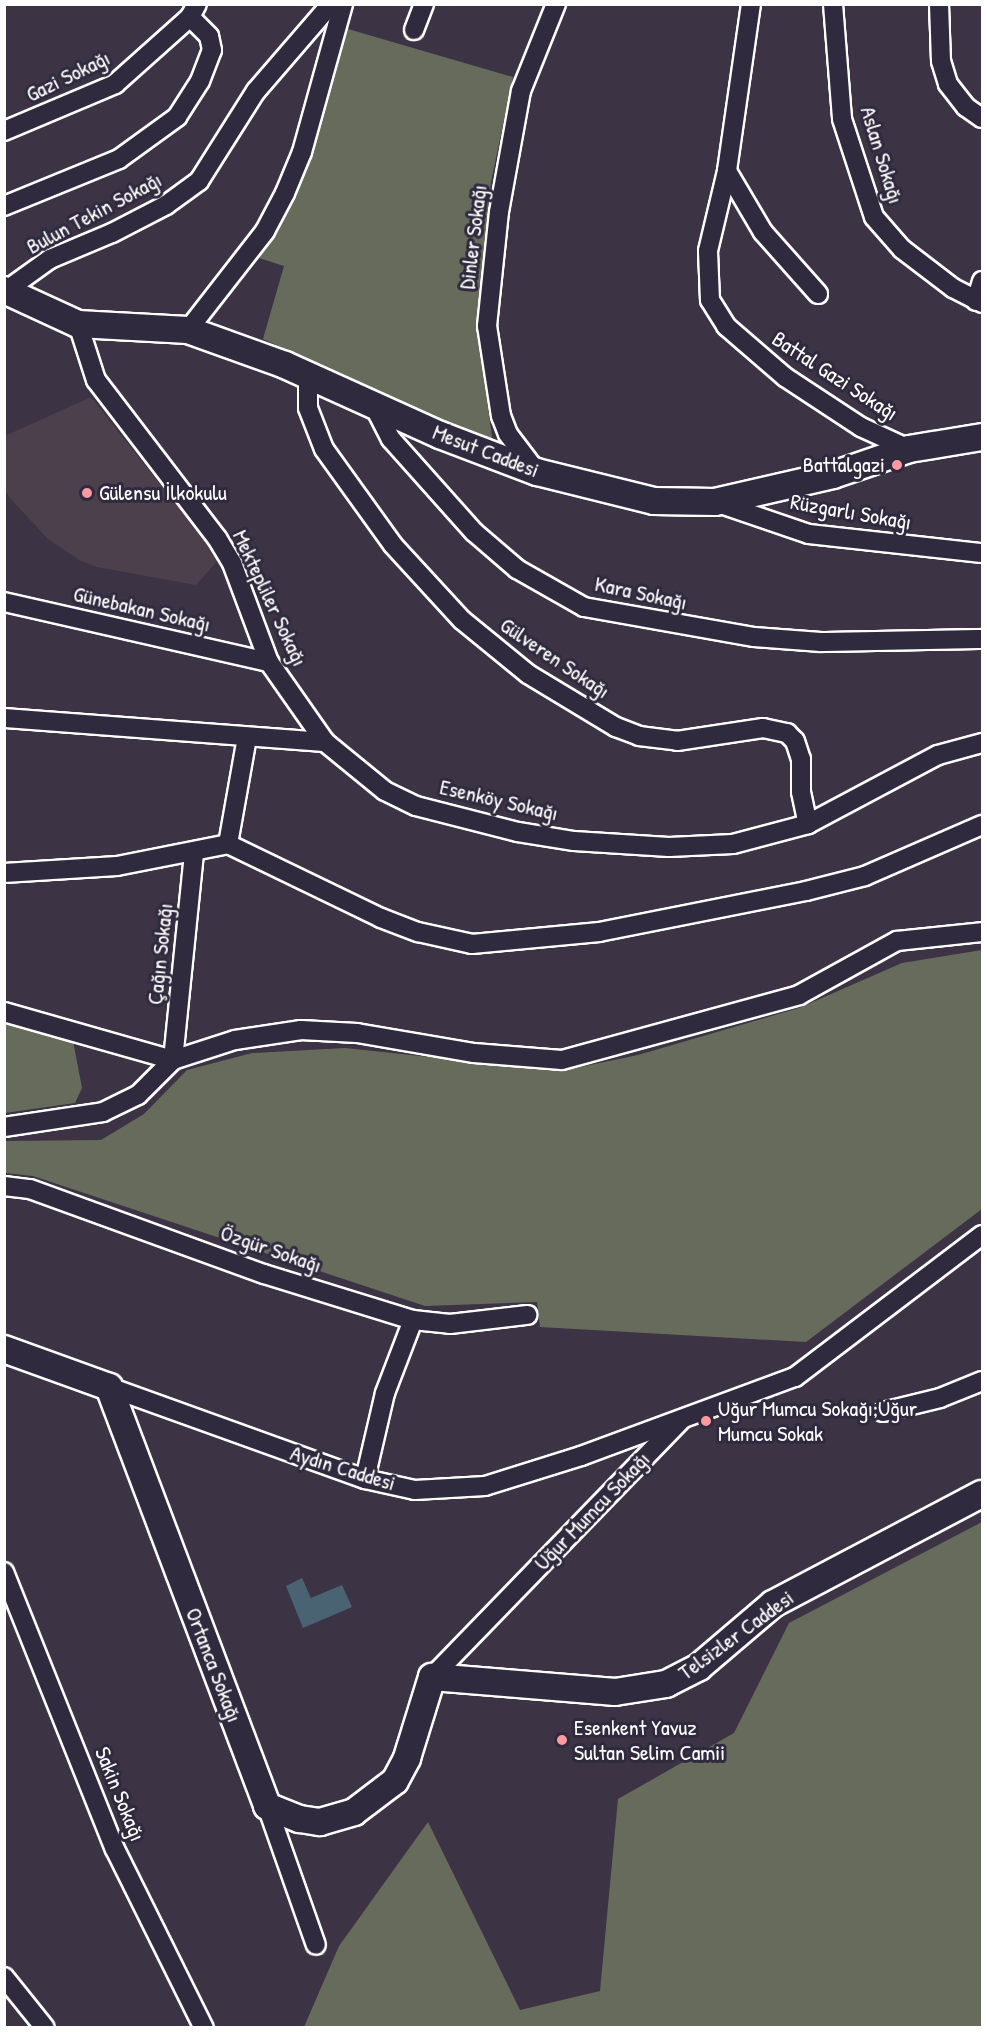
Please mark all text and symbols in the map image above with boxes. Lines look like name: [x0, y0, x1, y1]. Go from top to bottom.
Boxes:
street label: Gazi Sokağı: [22, 44, 114, 108]
street label: Aslan Sokağı: [855, 103, 909, 207]
street label: Bulun Tekin Sokağı: [22, 166, 166, 260]
street label: Dinler Sokağı: [454, 183, 492, 291]
street label: Battal Gazi Sokağı: [767, 326, 903, 426]
street label: Mesut Caddesi: [429, 419, 543, 483]
place label: Battalgazi: [803, 452, 885, 478]
marker: Battalgazi: [890, 458, 904, 472]
place label: Gülensu İlkokulu: [99, 480, 227, 506]
marker: Gülensu İlkokulu: [80, 486, 94, 500]
street label: Rüzgarlı Sokağı: [788, 488, 914, 536]
street label: Mektepliler Sokağı: [227, 526, 313, 670]
street label: Kara Sokağı: [592, 570, 690, 616]
street label: Günebakan Sokağı: [71, 580, 213, 638]
street label: Gülveren Sokağı: [495, 612, 615, 704]
street label: Esenköy Sokağı: [437, 774, 561, 826]
street label: Çağın Sokağı: [142, 902, 178, 1006]
street label: Özgür Sokağı: [217, 1219, 325, 1279]
place label: Uğur Mumcu Sokağı;Uğur Mumcu Sokak: [718, 1395, 917, 1446]
marker: Uğur Mumcu Sokağı;Uğur Mumcu Sokak: [699, 1414, 713, 1428]
street label: Aydın Caddesi: [287, 1440, 399, 1496]
street label: Uğur Mumcu Sokağı: [529, 1446, 655, 1576]
street label: Telsizler Caddesi: [673, 1584, 799, 1686]
street label: Ortanca Sokağı: [180, 1604, 248, 1726]
place label: Esenkent Yavuz Sultan Selim Camii: [574, 1714, 725, 1766]
marker: Esenkent Yavuz Sultan Selim Camii: [555, 1733, 569, 1747]
street label: Sakin Sokağı: [89, 1743, 151, 1845]

